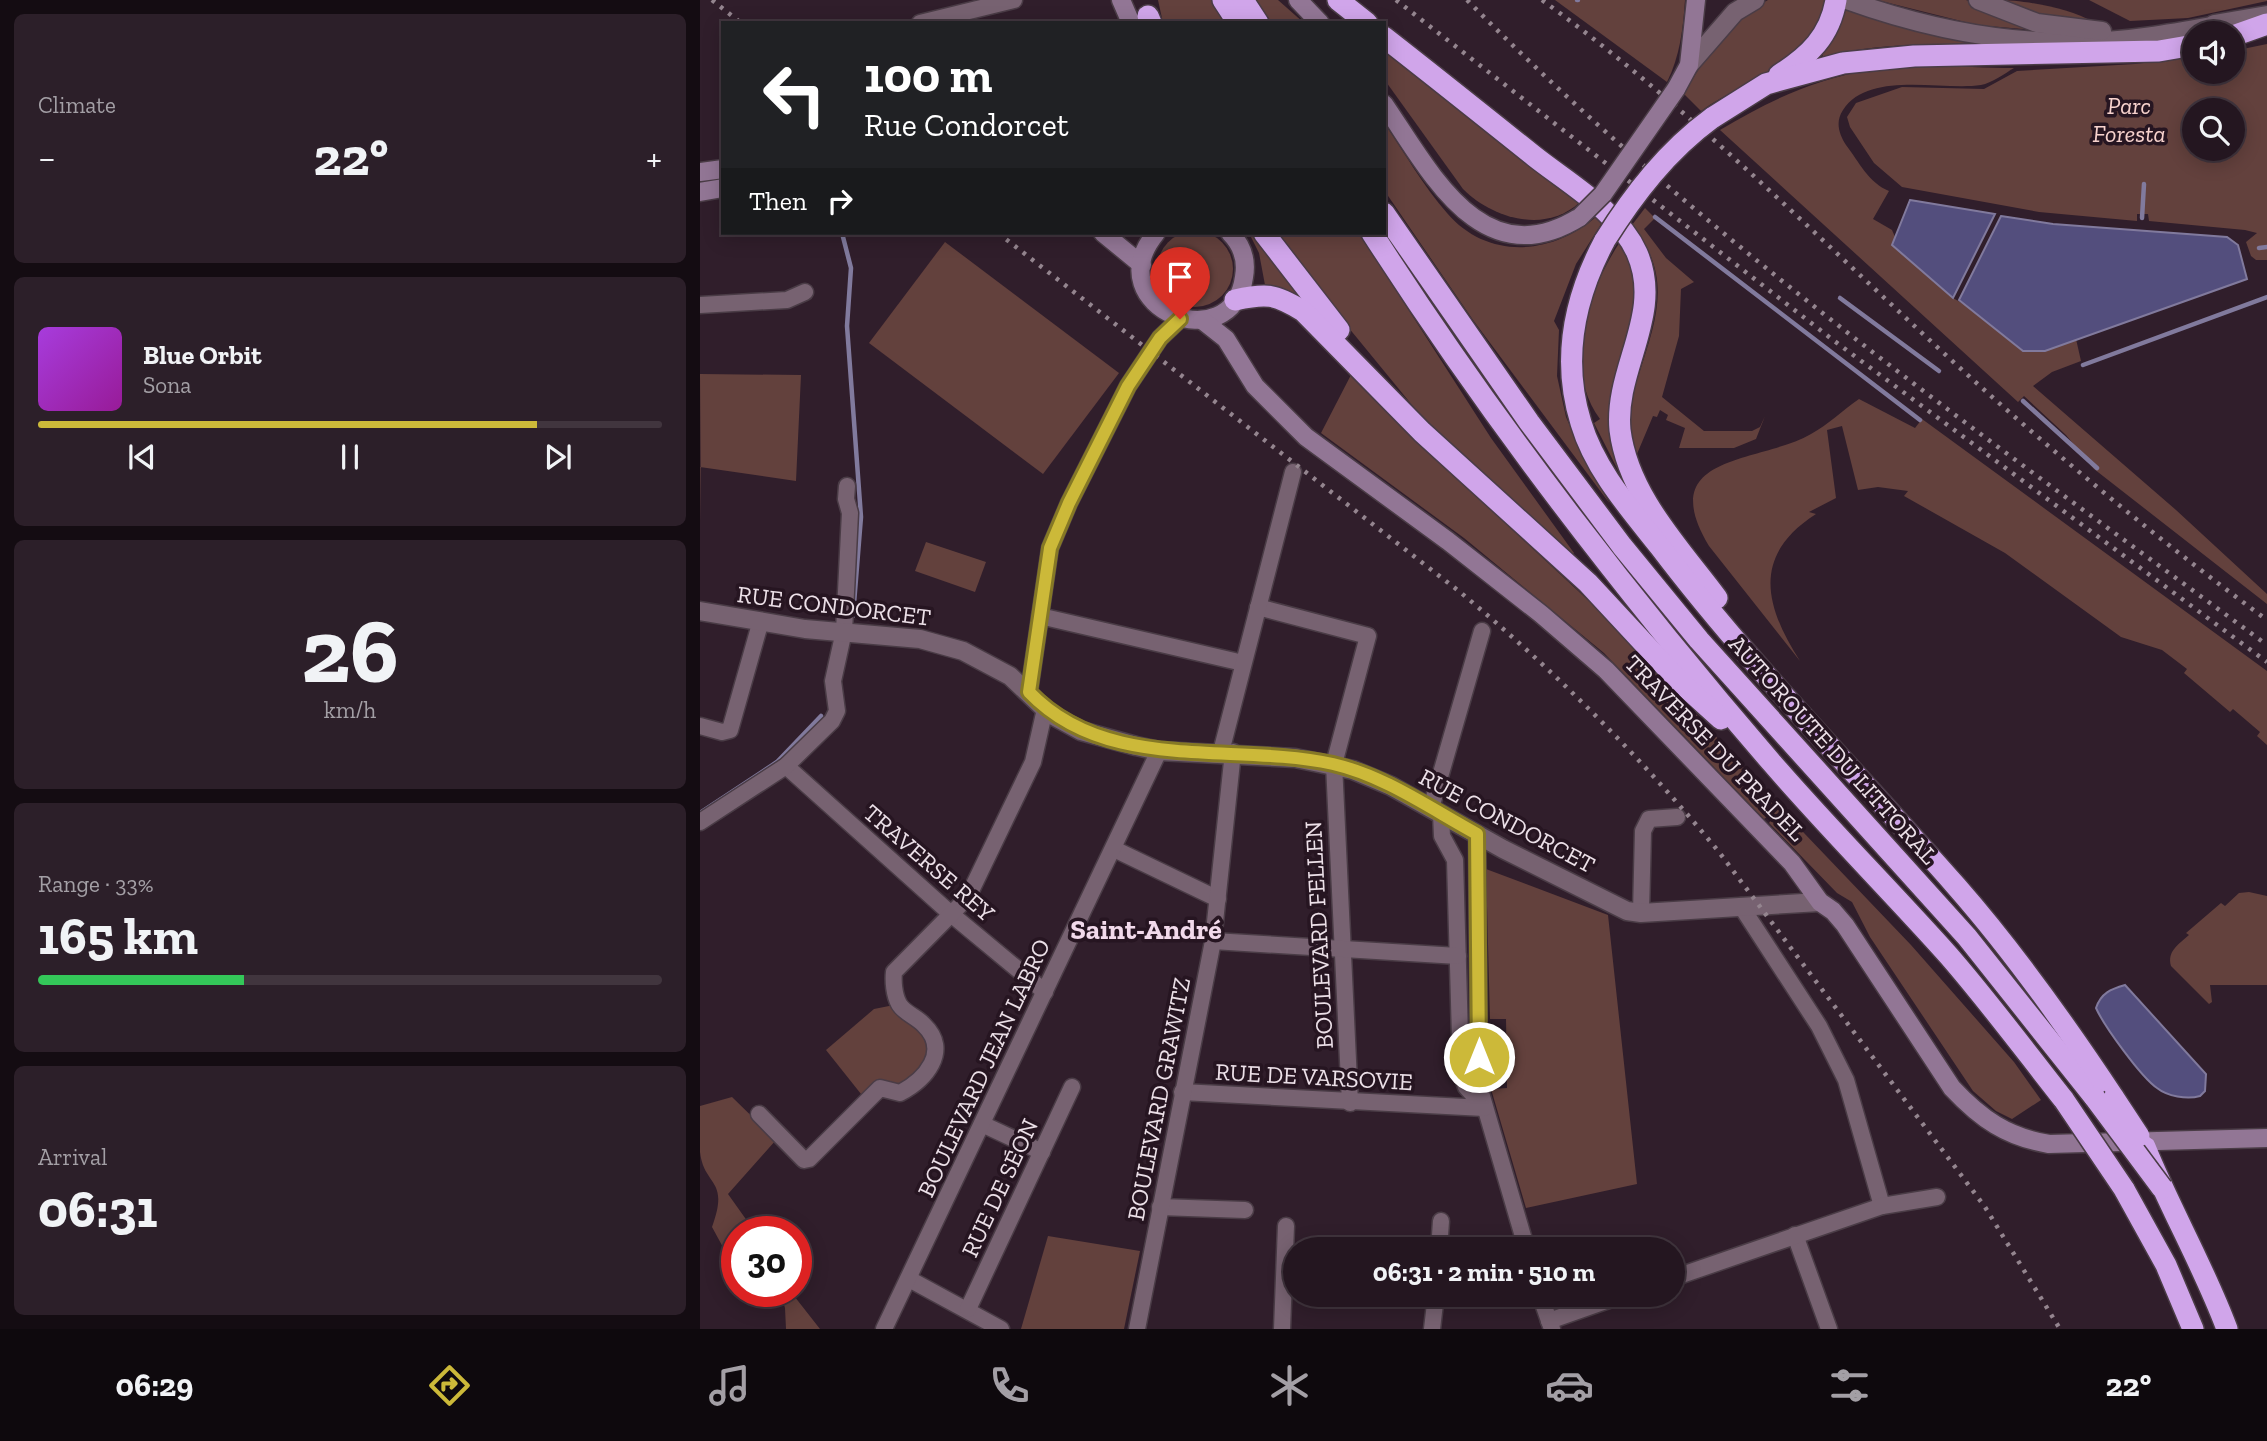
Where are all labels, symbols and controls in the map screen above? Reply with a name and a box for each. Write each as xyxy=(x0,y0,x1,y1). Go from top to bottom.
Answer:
map controls xyxy=(2182,21,2245,161)
button: sound xyxy=(2182,21,2245,84)
text: 100 m xyxy=(864,46,992,105)
icon: left xyxy=(749,49,840,140)
text: Climate xyxy=(38,91,116,119)
park label: Parc Foresta xyxy=(2092,91,2166,148)
button: search xyxy=(2182,98,2245,161)
text: Rue Condorcet xyxy=(864,106,1069,144)
text: 22° xyxy=(314,126,388,188)
text: − xyxy=(38,135,56,181)
text: + xyxy=(646,135,662,181)
icon: right xyxy=(821,182,859,220)
text: Then xyxy=(749,185,807,217)
pin xyxy=(1150,247,1210,319)
icon: arrive xyxy=(1161,258,1199,296)
text: Blue Orbit xyxy=(143,339,262,371)
text: Sona xyxy=(143,371,191,399)
icon: previous xyxy=(123,438,161,476)
icon: pause xyxy=(331,438,369,476)
icon: next xyxy=(539,438,577,476)
street label: RUE CONDORCET xyxy=(736,579,933,632)
text: 26 xyxy=(301,596,399,705)
street label: AUTOROUTE DU LITTORAL xyxy=(1723,629,1944,870)
street label: TRAVERSE DU PRADEL xyxy=(1619,649,1812,847)
text: km/h xyxy=(324,696,376,724)
street label: RUE CONDORCET xyxy=(1414,762,1600,879)
street label: TRAVERSE REY xyxy=(858,798,1001,928)
street label: BOULEVARD FELLEN xyxy=(1298,820,1339,1050)
text: Range · 33% xyxy=(38,870,154,898)
text: 165 km xyxy=(38,905,198,967)
district label: Saint-André xyxy=(1070,913,1222,946)
street label: BOULEVARD JEAN LABRO xyxy=(911,934,1056,1201)
street label: BOULEVARD GRAWITZ xyxy=(1121,975,1196,1223)
position arrow xyxy=(1442,1020,1516,1094)
street label: RUE DE VARSOVIE xyxy=(1214,1057,1414,1096)
street label: RUE DE SÉON xyxy=(955,1114,1044,1262)
text: Arrival xyxy=(38,1143,107,1171)
text: 06:31 xyxy=(38,1178,157,1240)
speed limit sign: 30 xyxy=(721,1216,812,1307)
text: 06:31 · 2 min · 510 m xyxy=(1373,1256,1595,1288)
icon: directions xyxy=(425,1361,474,1410)
icon: music xyxy=(705,1361,754,1410)
icon: phone xyxy=(985,1361,1034,1410)
icon: climate xyxy=(1265,1361,1314,1410)
icon: car xyxy=(1545,1361,1594,1410)
icon: filters xyxy=(1825,1361,1874,1410)
text: 06:29 xyxy=(116,1366,193,1404)
text: 22° xyxy=(2105,1366,2151,1404)

